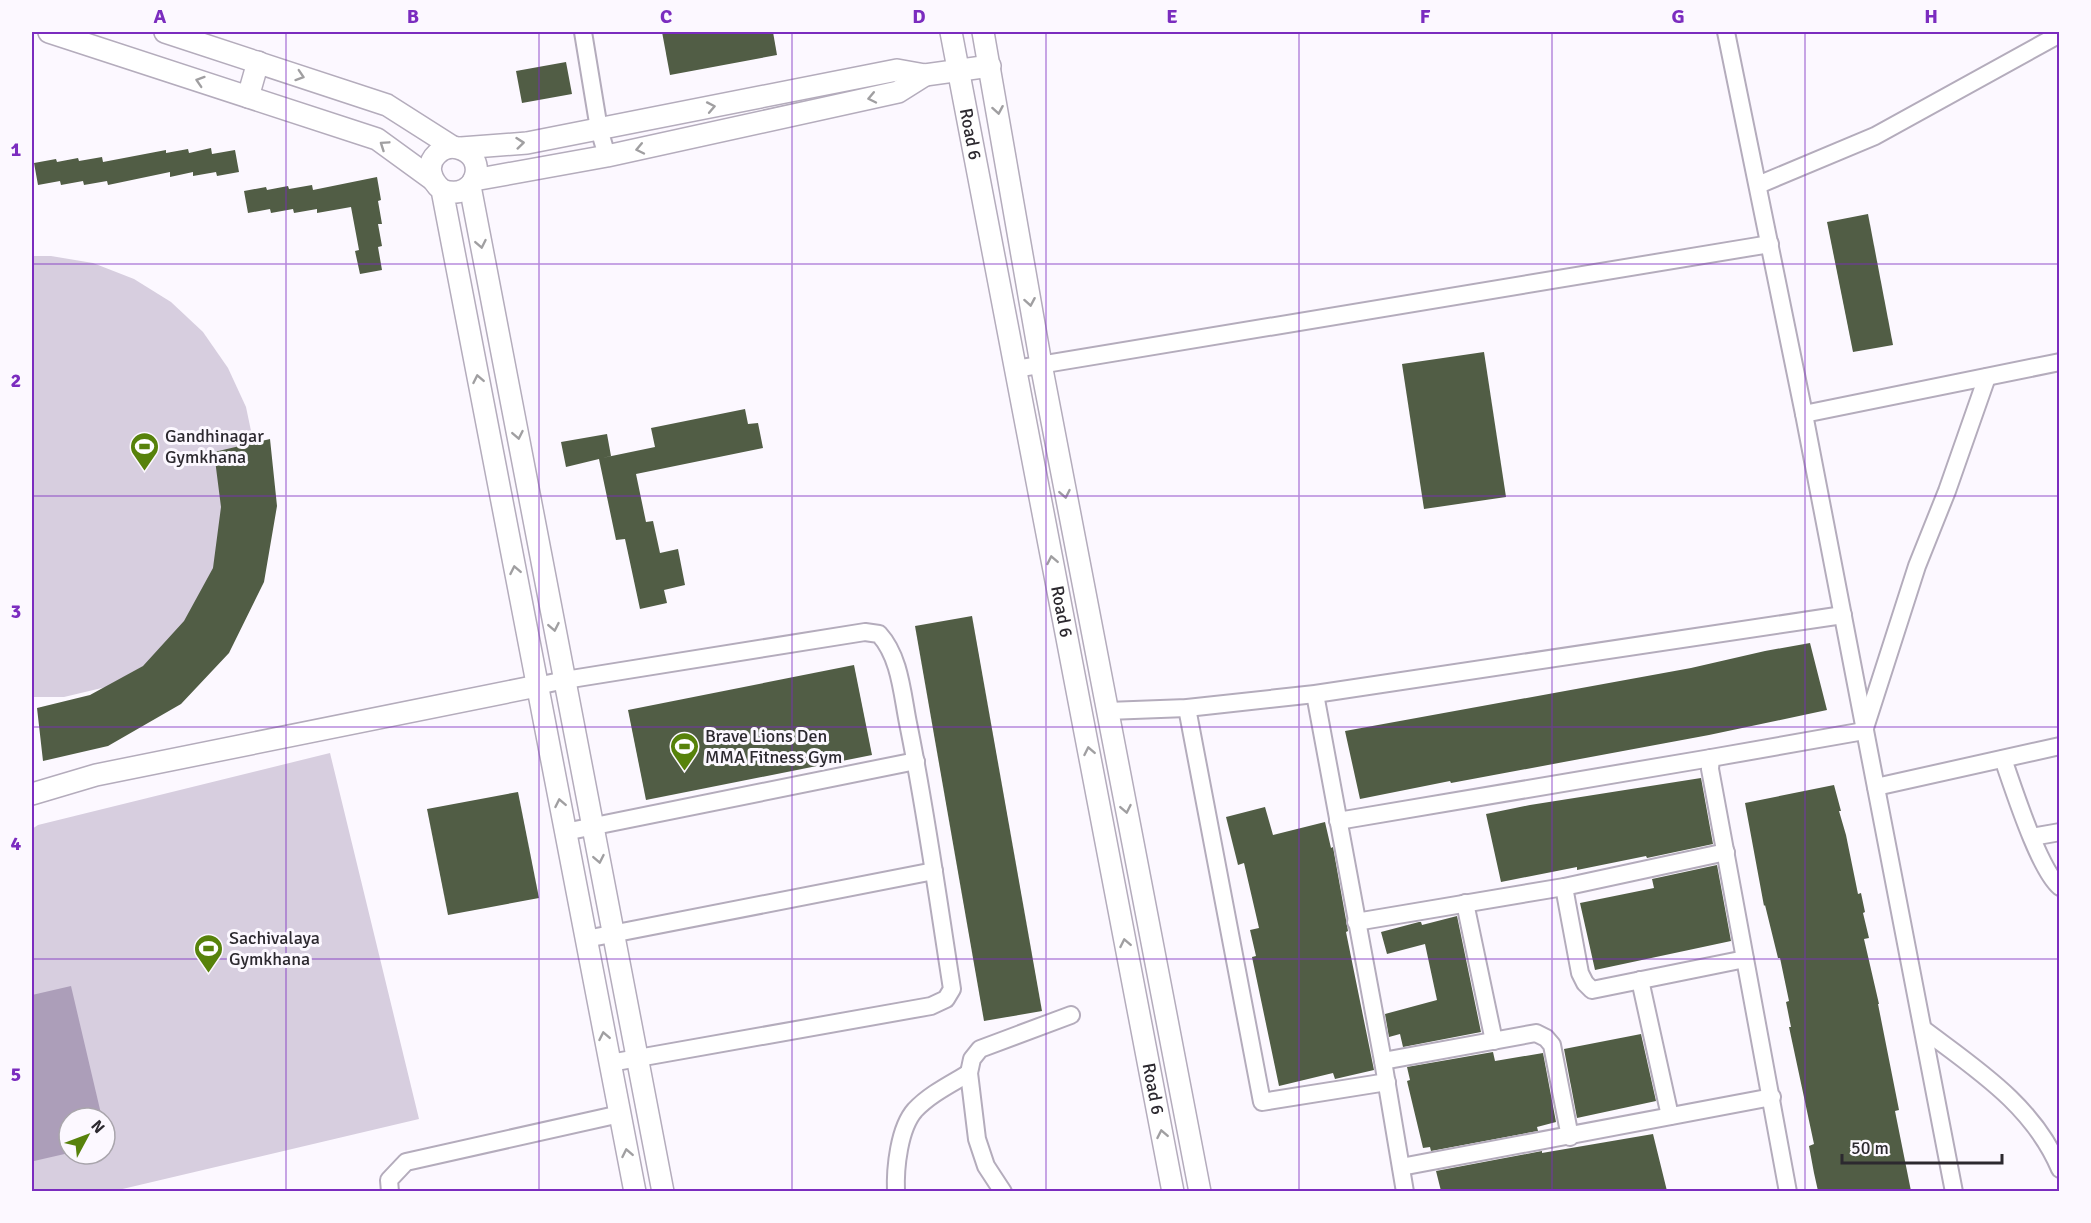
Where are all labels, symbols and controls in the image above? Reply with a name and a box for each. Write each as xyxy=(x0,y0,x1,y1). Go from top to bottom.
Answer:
text: A xyxy=(154,4,167,29)
text: B xyxy=(407,4,419,29)
text: C xyxy=(660,4,672,29)
text: D xyxy=(912,4,926,29)
text: E xyxy=(1166,4,1178,29)
text: F xyxy=(1420,4,1431,29)
text: G xyxy=(1671,4,1685,29)
text: H xyxy=(1924,4,1938,29)
one-way arrow xyxy=(294,69,305,82)
one-way arrow xyxy=(195,76,206,89)
one-way arrow xyxy=(867,91,877,104)
one-way arrow xyxy=(706,101,716,114)
one-way arrow xyxy=(991,105,1003,114)
street label: Road 6 xyxy=(955,106,986,162)
text: 1 xyxy=(11,137,22,162)
one-way arrow xyxy=(515,137,524,150)
one-way arrow xyxy=(380,141,391,152)
one-way arrow xyxy=(635,141,645,154)
one-way arrow xyxy=(474,238,487,248)
one-way arrow xyxy=(1023,297,1036,307)
text: 2 xyxy=(11,368,21,393)
one-way arrow xyxy=(472,374,485,384)
place label: Gandhinagar Gymkhana xyxy=(165,425,264,468)
sports icon: Gandhinagar Gymkhana xyxy=(128,430,160,472)
one-way arrow xyxy=(511,430,524,440)
one-way arrow xyxy=(1058,488,1071,498)
one-way arrow xyxy=(1046,555,1059,565)
one-way arrow xyxy=(509,565,522,575)
street label: Road 6 xyxy=(1046,584,1078,639)
text: 3 xyxy=(11,599,21,624)
one-way arrow xyxy=(547,621,560,631)
place label: Brave Lions Den MMA Fitness Gym xyxy=(705,725,842,768)
sports icon: Brave Lions Den MMA Fitness Gym xyxy=(668,730,700,772)
one-way arrow xyxy=(1083,746,1096,756)
one-way arrow xyxy=(554,798,567,808)
one-way arrow xyxy=(1119,804,1132,814)
text: 4 xyxy=(11,831,22,856)
one-way arrow xyxy=(592,854,605,864)
place label: Sachivalaya Gymkhana xyxy=(229,927,320,970)
sports icon: Sachivalaya Gymkhana xyxy=(192,932,224,974)
one-way arrow xyxy=(1119,938,1132,948)
one-way arrow xyxy=(599,1031,611,1040)
street label: Road 6 xyxy=(1138,1061,1169,1117)
text: 5 xyxy=(11,1062,21,1087)
north arrow xyxy=(57,1106,117,1166)
text: N xyxy=(86,1116,109,1138)
scale bar xyxy=(1842,1127,2002,1165)
one-way arrow xyxy=(1156,1129,1169,1139)
text: 50 m xyxy=(1851,1137,1889,1159)
one-way arrow xyxy=(622,1148,635,1158)

